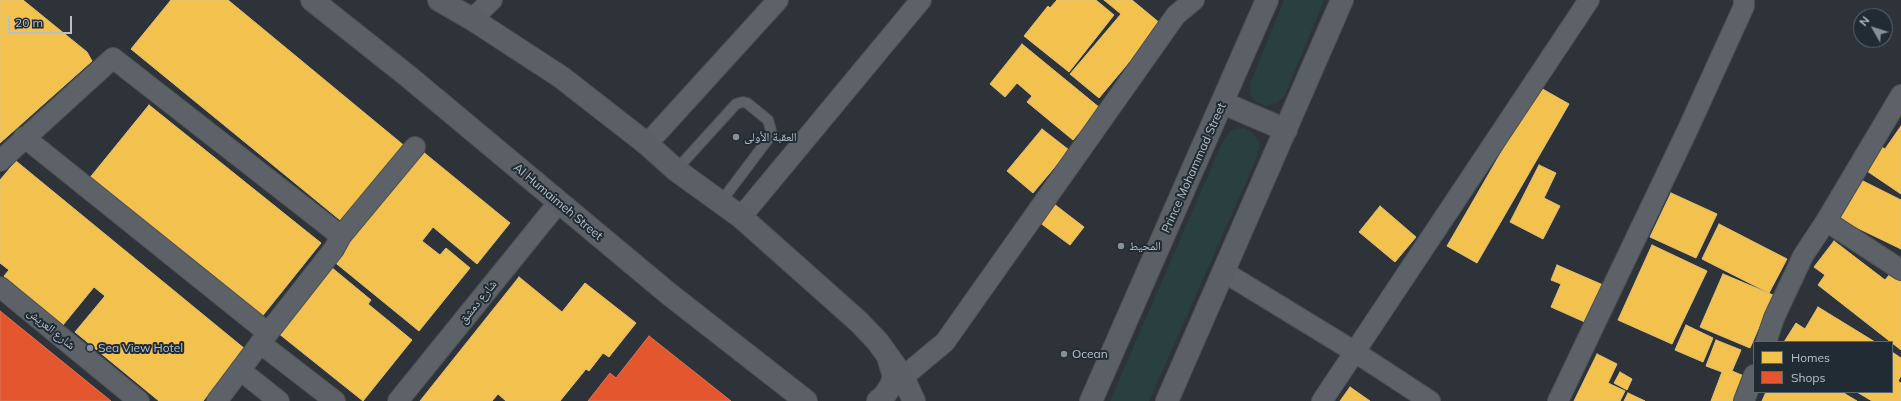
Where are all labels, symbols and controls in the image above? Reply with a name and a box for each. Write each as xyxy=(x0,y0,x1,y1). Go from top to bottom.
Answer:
scale bar xyxy=(10,8,74,34)
north arrow xyxy=(1853,8,1893,48)
text: N xyxy=(1856,13,1873,29)
text: 20 m xyxy=(15,15,43,30)
street label: Prince Mohammad Street xyxy=(1159,101,1229,235)
place label: العقبة الأولى xyxy=(744,130,797,144)
marker: العقبة الأولى xyxy=(731,132,741,142)
street label: Al Humaimeh Street xyxy=(511,161,605,243)
place label: المحيط xyxy=(1129,239,1161,253)
marker: المحيط xyxy=(1116,241,1126,251)
street label: شارع دمشق xyxy=(456,277,500,327)
street label: شارع العريش xyxy=(24,305,78,353)
place label: Sea View Hotel xyxy=(98,341,183,355)
legend xyxy=(1753,341,1893,393)
marker: Sea View Hotel xyxy=(85,343,95,353)
place label: Ocean xyxy=(1072,347,1108,361)
marker: Ocean xyxy=(1059,349,1069,359)
text: Homes xyxy=(1791,350,1830,365)
text: Shops xyxy=(1791,370,1826,385)

